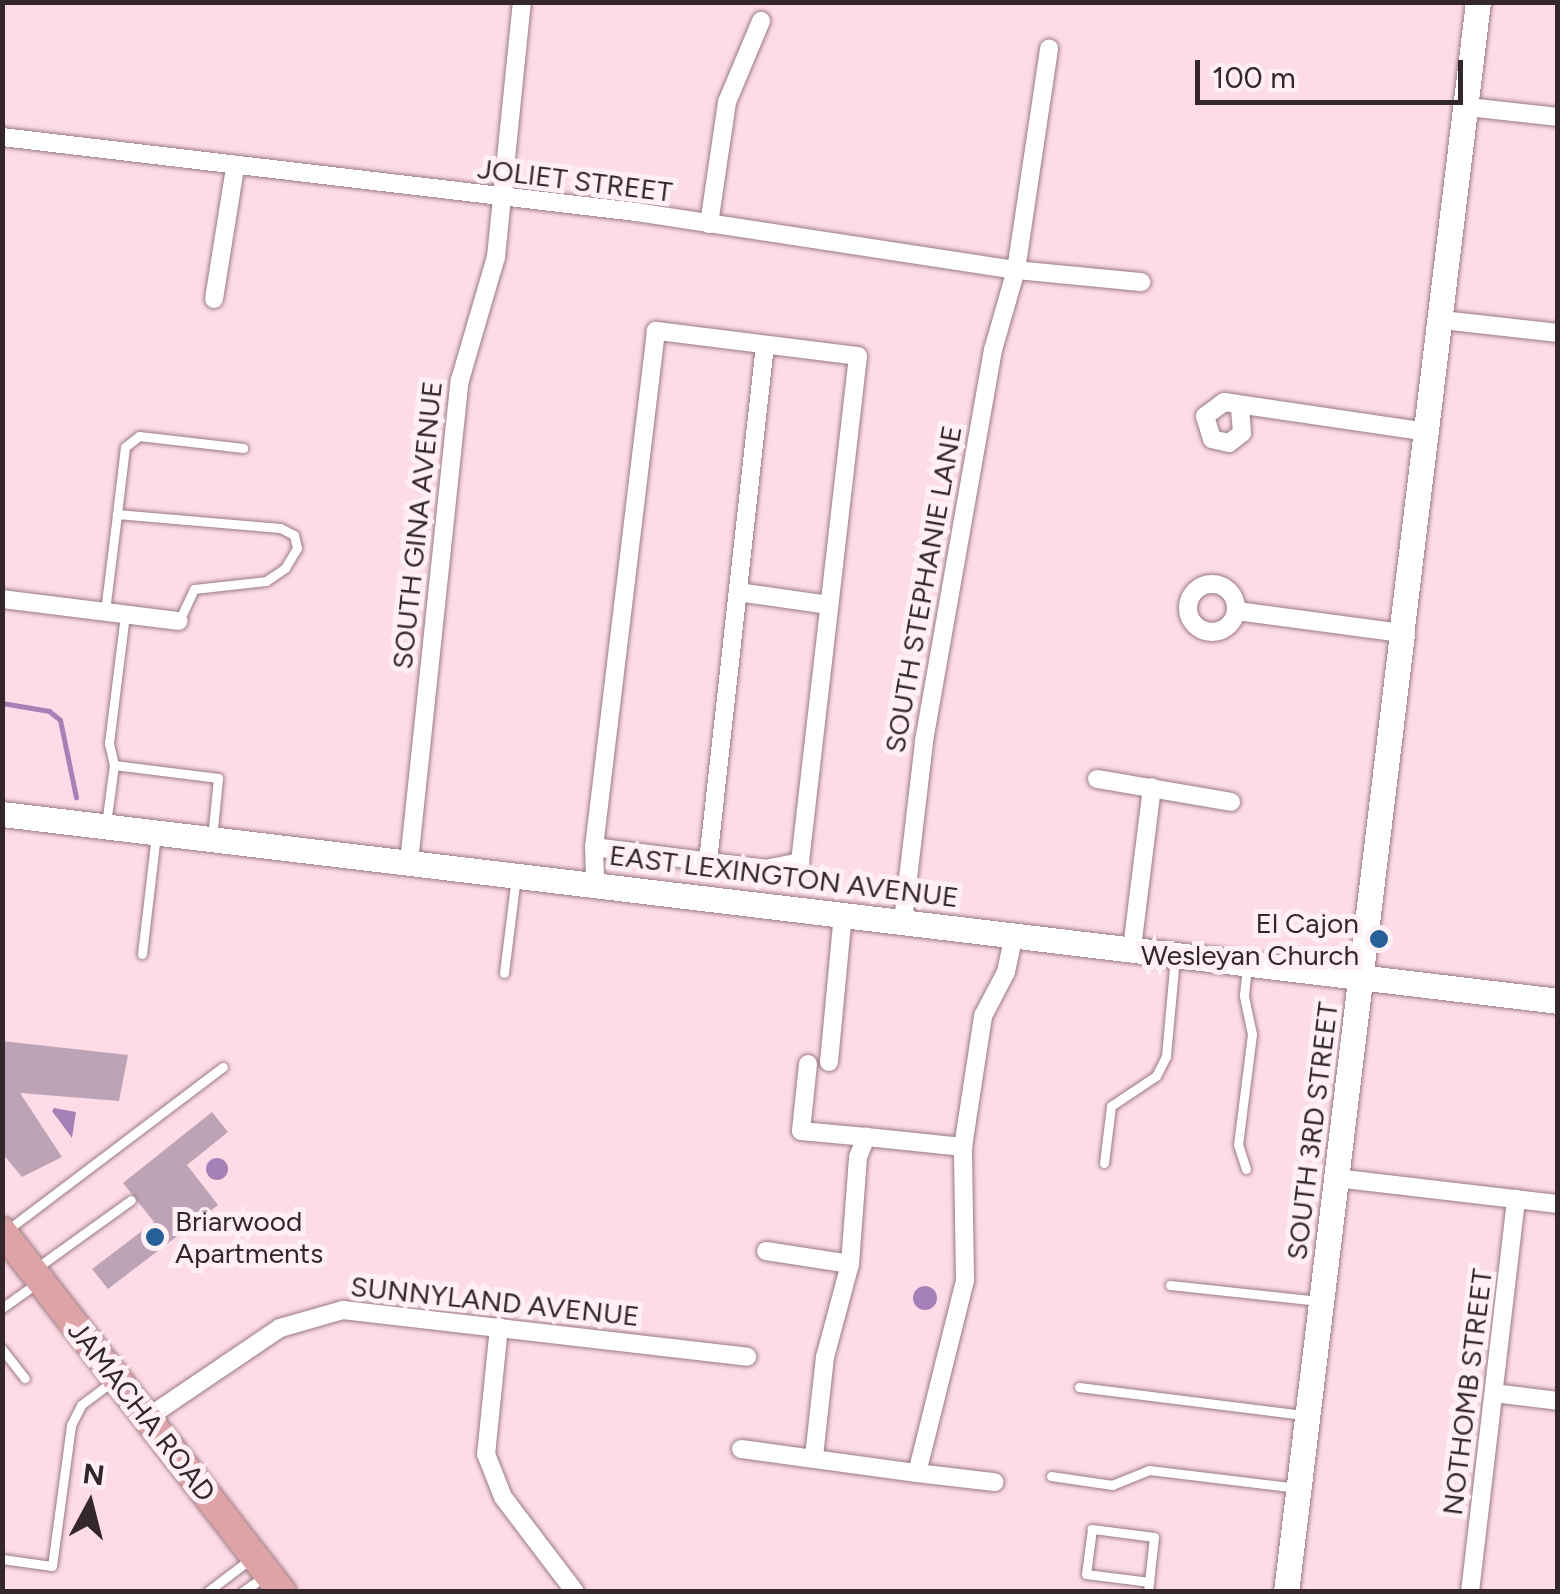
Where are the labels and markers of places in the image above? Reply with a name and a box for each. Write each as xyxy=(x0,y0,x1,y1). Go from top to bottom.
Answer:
place label: El Cajon Wesleyan Church xyxy=(1141,906,1359,972)
marker: El Cajon Wesleyan Church xyxy=(1368,928,1390,950)
place label: Briarwood Apartments xyxy=(175,1204,323,1270)
marker: Briarwood Apartments xyxy=(144,1226,166,1248)

